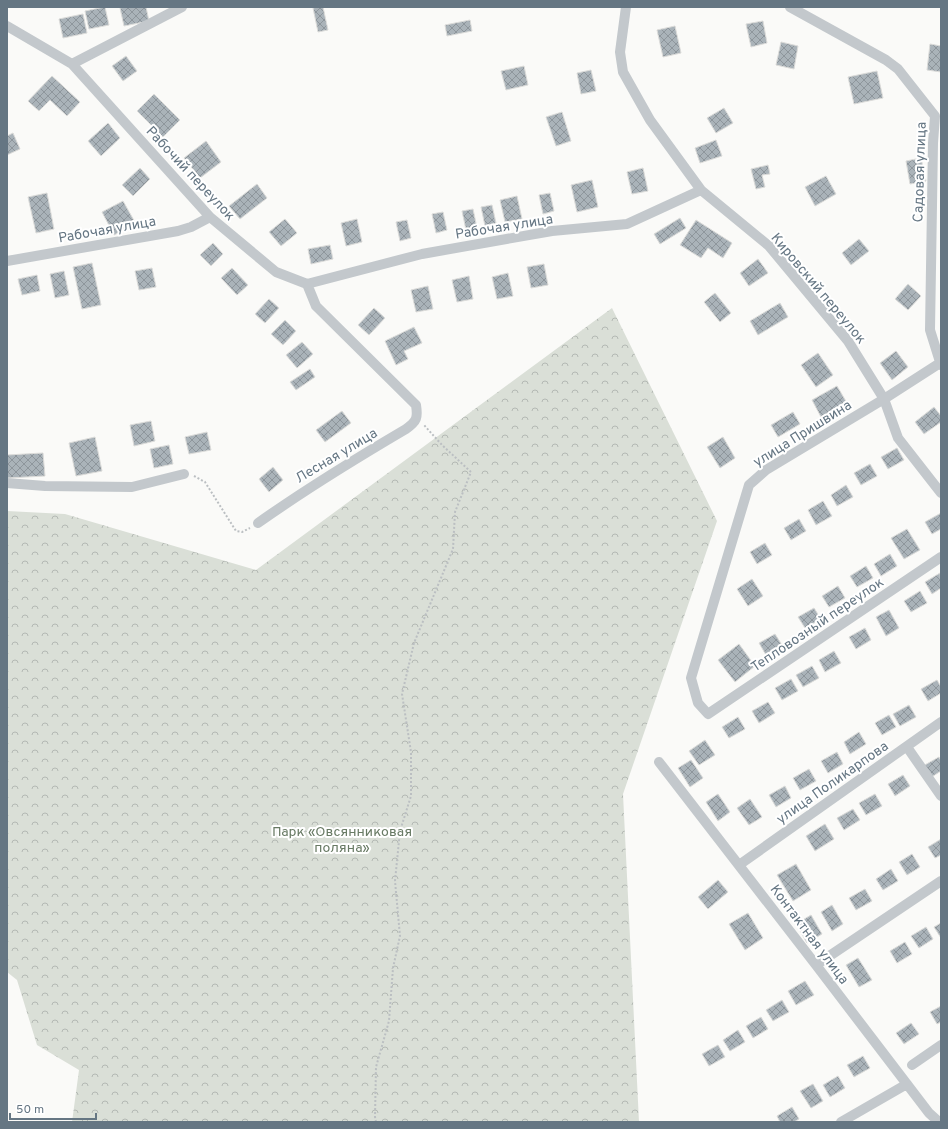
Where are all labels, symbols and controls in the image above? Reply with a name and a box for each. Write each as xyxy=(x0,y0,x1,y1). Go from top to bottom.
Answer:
street label: Садовая улица xyxy=(910,122,931,223)
street label: Рабочий переулок xyxy=(142,123,238,225)
street label: Рабочая улица xyxy=(454,211,554,244)
street label: Рабочая улица xyxy=(57,214,157,247)
street label: Кировский переулок xyxy=(767,230,869,348)
street label: улица Пришвина xyxy=(750,397,855,471)
street label: Лесная улица xyxy=(293,425,381,487)
street label: Тепловозный переулок xyxy=(748,574,888,676)
street label: улица Поликарпова xyxy=(774,738,892,828)
park label: Парк «Овсянниковая поляна» xyxy=(272,824,412,857)
street label: Контактная улица xyxy=(766,882,852,988)
scale bar xyxy=(10,1095,96,1121)
text: 50 m xyxy=(16,1102,44,1118)

